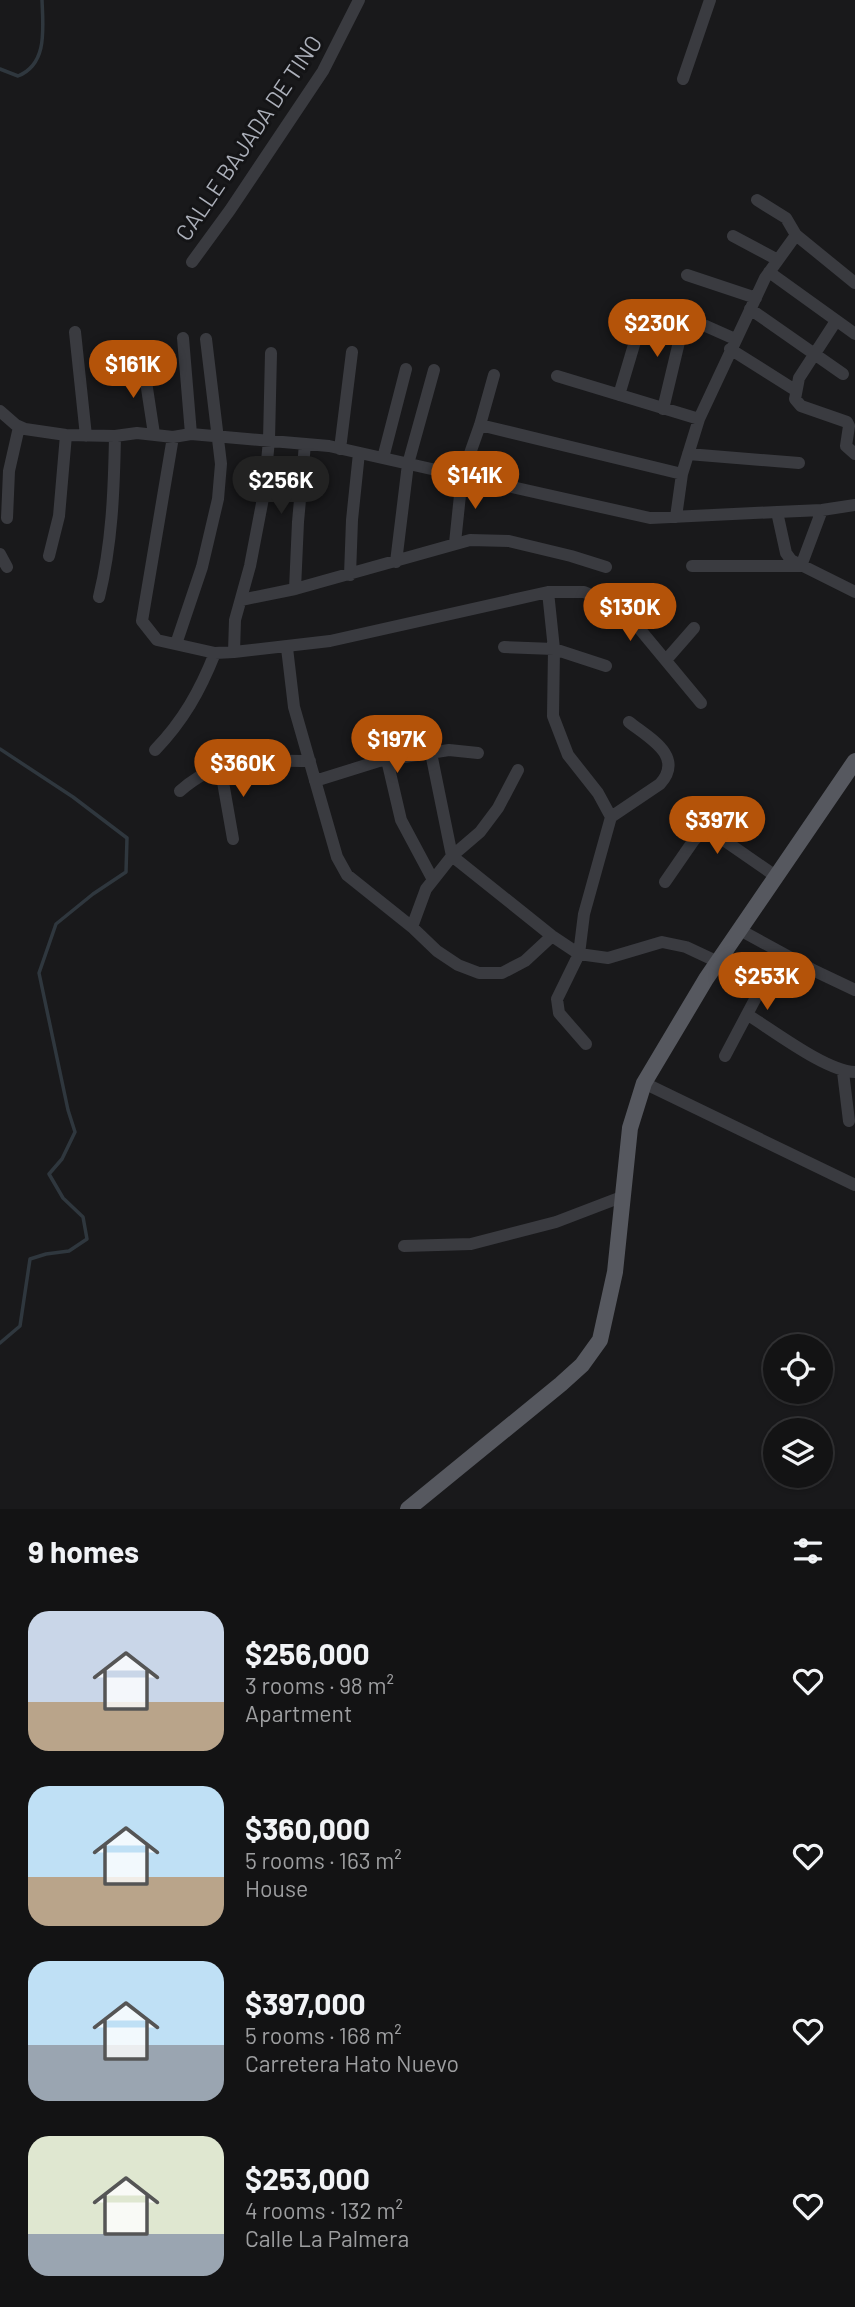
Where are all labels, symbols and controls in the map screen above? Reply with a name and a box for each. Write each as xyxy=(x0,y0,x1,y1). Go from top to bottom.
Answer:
street label: CALLE BAJADA DE TINO xyxy=(169,29,327,245)
pin: $230K xyxy=(608,300,706,359)
text: $230K xyxy=(624,308,690,336)
pin: $161K xyxy=(84,340,182,400)
text: $161K xyxy=(105,349,161,377)
pin: $141K xyxy=(426,452,524,511)
pin: $256K xyxy=(232,456,330,516)
text: $141K xyxy=(447,460,503,488)
text: $256K xyxy=(248,465,314,493)
pin: $130K xyxy=(581,584,679,643)
text: $130K xyxy=(599,592,661,620)
pin: $197K xyxy=(348,716,446,775)
text: $197K xyxy=(367,724,427,752)
pin: $360K xyxy=(194,740,292,799)
text: $360K xyxy=(210,748,276,776)
pin: $397K xyxy=(668,796,766,856)
text: $397K xyxy=(685,805,749,833)
pin: $253K xyxy=(718,953,816,1012)
text: $253K xyxy=(734,961,800,989)
map controls xyxy=(763,1334,833,1488)
button: locate xyxy=(763,1334,833,1404)
button: layers xyxy=(763,1418,833,1488)
icon: filters xyxy=(789,1532,827,1570)
text: 9 homes xyxy=(28,1533,139,1569)
text: $256,000 xyxy=(245,1635,370,1671)
icon: home xyxy=(84,1639,168,1723)
icon: heart xyxy=(789,1662,827,1700)
text: 3 rooms · 98 m² xyxy=(245,1671,394,1699)
text: Apartment xyxy=(245,1699,352,1727)
text: $360,000 xyxy=(245,1810,370,1846)
icon: home xyxy=(84,1814,168,1898)
icon: heart xyxy=(789,1837,827,1875)
text: 5 rooms · 163 m² xyxy=(245,1846,402,1874)
text: House xyxy=(245,1874,308,1902)
text: $397,000 xyxy=(245,1985,366,2021)
icon: home xyxy=(84,1989,168,2073)
icon: heart xyxy=(789,2012,827,2050)
text: 5 rooms · 168 m² xyxy=(245,2021,402,2049)
text: Carretera Hato Nuevo xyxy=(245,2049,459,2077)
text: $253,000 xyxy=(245,2160,370,2196)
icon: home xyxy=(84,2164,168,2248)
icon: heart xyxy=(789,2187,827,2225)
text: 4 rooms · 132 m² xyxy=(245,2196,403,2224)
text: Calle La Palmera xyxy=(245,2224,409,2252)

